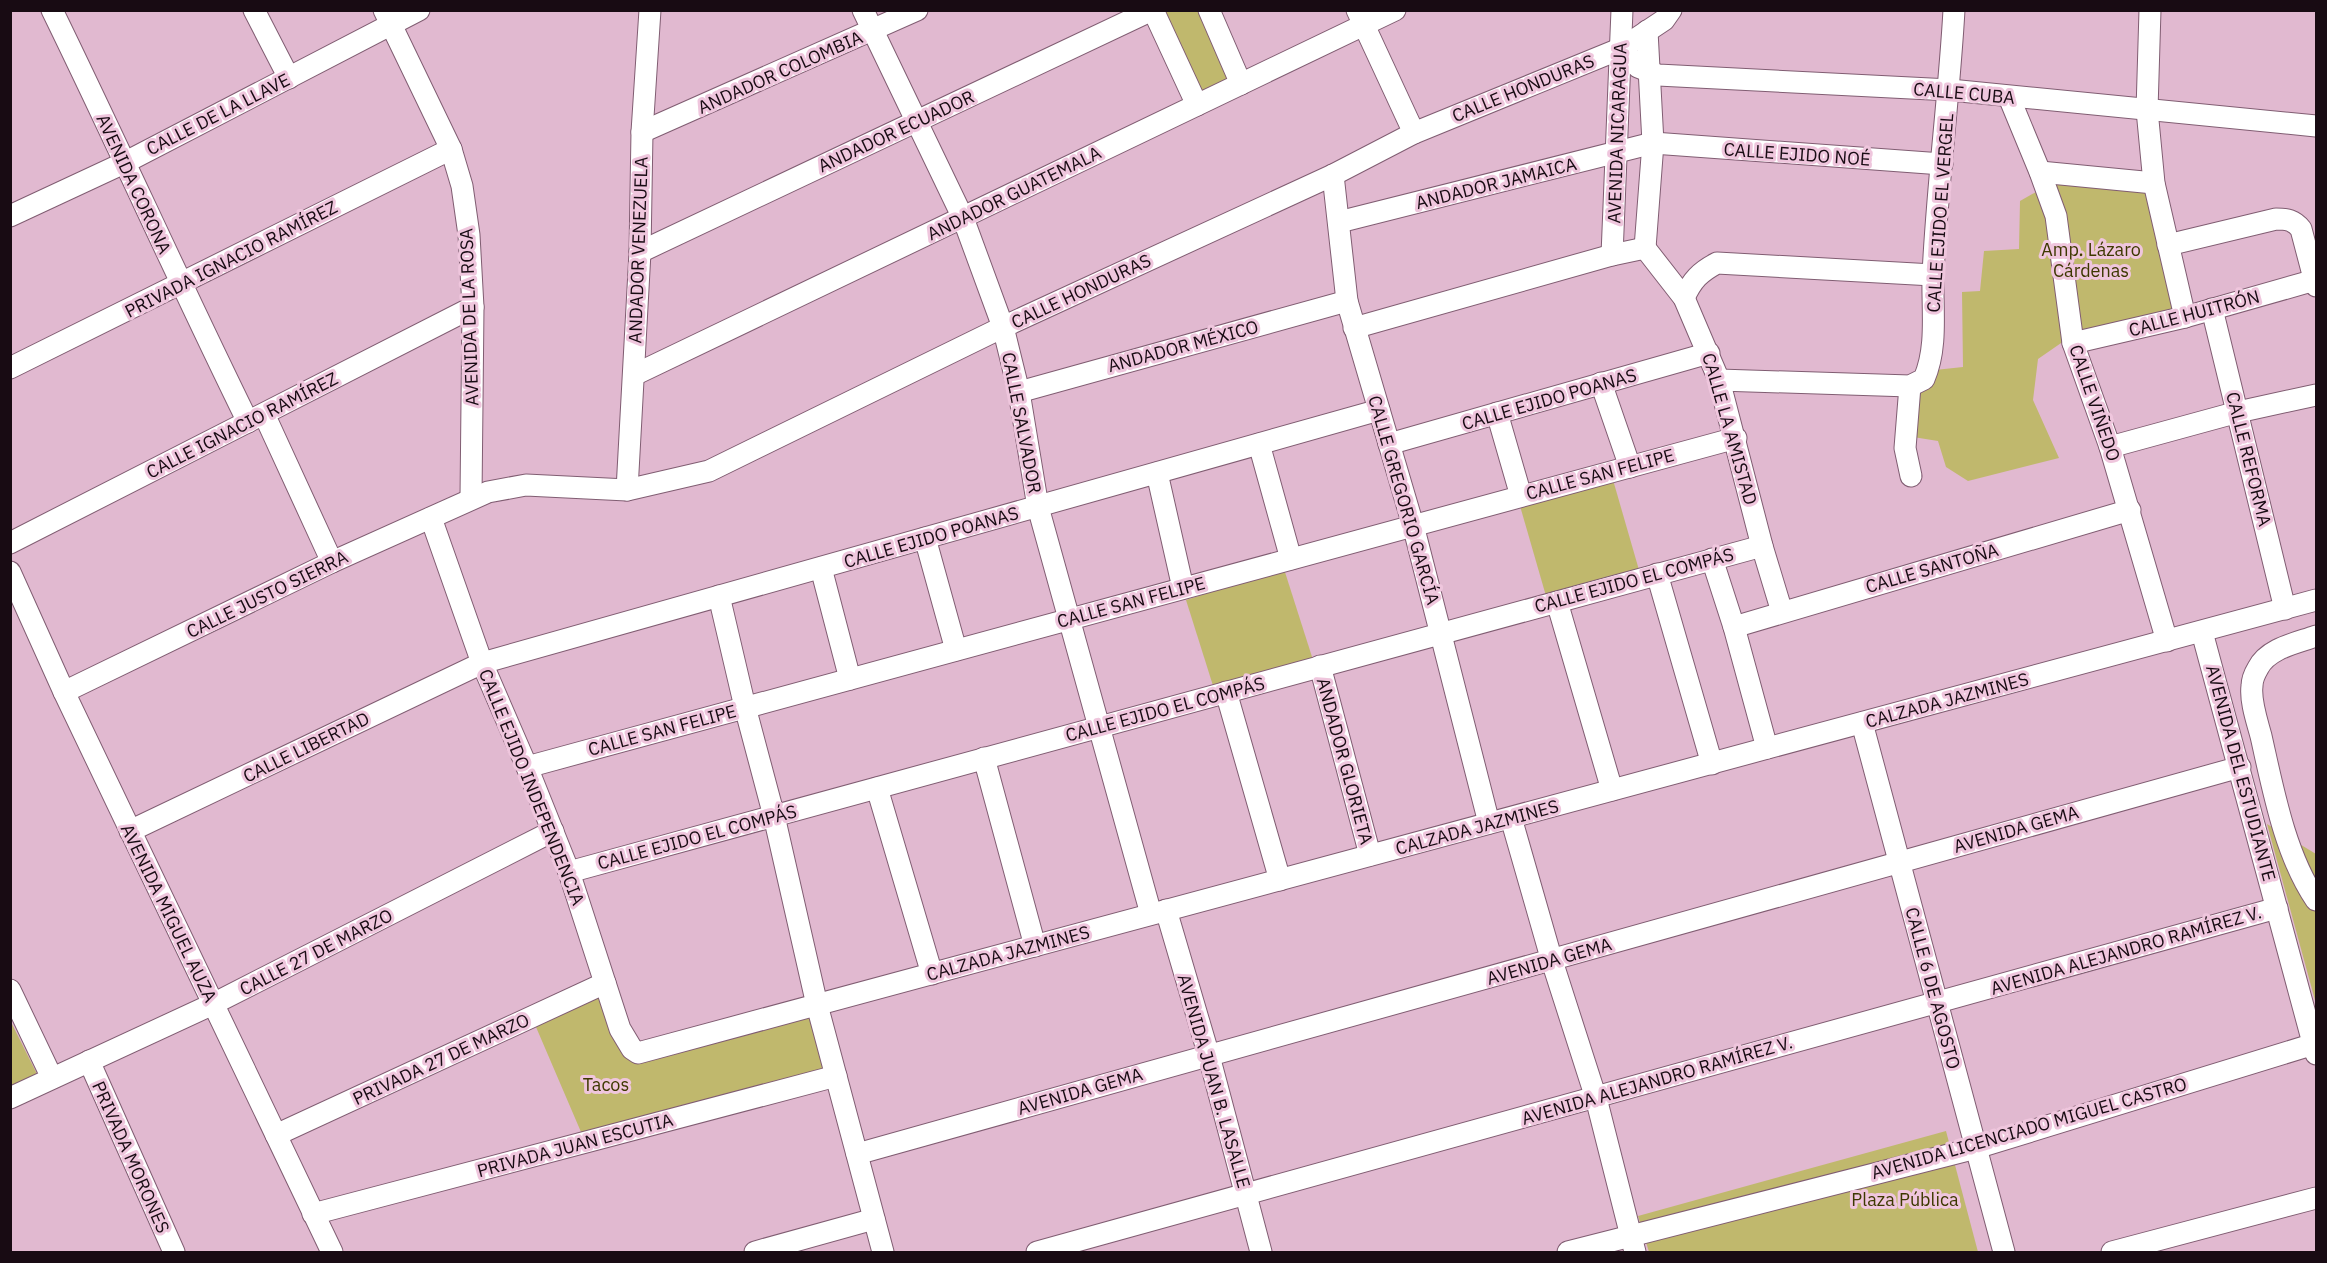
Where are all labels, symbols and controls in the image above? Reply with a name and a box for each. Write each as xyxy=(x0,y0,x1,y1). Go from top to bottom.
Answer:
street label: ANDADOR COLOMBIA xyxy=(694,25,867,119)
street label: AVENIDA NICARAGUA xyxy=(1602,42,1632,224)
street label: CALLE HONDURAS xyxy=(1448,49,1598,127)
street label: CALLE DE LA LLAVE xyxy=(142,68,294,160)
street label: CALLE CUBA xyxy=(1912,77,2016,109)
street label: ANDADOR ECUADOR xyxy=(814,85,978,177)
street label: AVENIDA CORONA xyxy=(91,110,177,258)
street label: CALLE EJIDO EL VERGEL xyxy=(1922,113,1958,313)
street label: CALLE EJIDO NOÉ xyxy=(1723,137,1871,171)
street label: ANDADOR GUATEMALA xyxy=(923,141,1105,245)
street label: ANDADOR JAMAICA xyxy=(1413,152,1579,214)
street label: ANDADOR VENEZUELA xyxy=(623,156,653,344)
street label: PRIVADA IGNACIO RAMÍREZ xyxy=(121,195,341,323)
street label: AVENIDA DE LA ROSA xyxy=(454,227,484,406)
park label: Amp. Lázaro Cárdenas xyxy=(2041,238,2141,282)
street label: CALLE HONDURAS xyxy=(1007,249,1155,333)
street label: CALLE HUITRÓN xyxy=(2126,284,2262,342)
street label: ANDADOR MÉXICO xyxy=(1105,315,1261,377)
street label: CALLE VIÑEDO xyxy=(2064,342,2126,464)
street label: CALLE SALVADOR xyxy=(997,350,1047,496)
street label: CALLE LA AMISTAD xyxy=(1697,350,1763,508)
street label: CALLE EJIDO POANAS xyxy=(1459,363,1639,435)
street label: CALLE IGNACIO RAMÍREZ xyxy=(142,367,342,483)
street label: CALLE REFORMA xyxy=(2221,389,2277,529)
street label: CALLE GREGORIO GARCÍA xyxy=(1363,393,1445,608)
street label: CALLE SAN FELIPE xyxy=(1523,443,1677,505)
street label: CALLE EJIDO POANAS xyxy=(841,501,1021,573)
street label: CALLE SANTOÑA xyxy=(1863,538,2002,598)
street label: CALLE EJIDO EL COMPÁS xyxy=(1532,542,1736,618)
street label: CALLE JUSTO SIERRA xyxy=(183,545,352,643)
street label: CALLE SAN FELIPE xyxy=(1054,571,1208,633)
street label: AVENIDA DEL ESTUDIANTE xyxy=(2201,662,2281,884)
street label: CALLE EJIDO INDEPENDENCIA xyxy=(474,665,590,909)
street label: CALZADA JAZMINES xyxy=(1863,667,2031,733)
street label: CALLE EJIDO EL COMPÁS xyxy=(1063,671,1267,747)
street label: ANDADOR GLORIETA xyxy=(1312,675,1378,847)
street label: CALLE SAN FELIPE xyxy=(585,699,739,761)
street label: CALLE LIBERTAD xyxy=(239,706,373,788)
street label: CALZADA JAZMINES xyxy=(1393,794,1561,860)
street label: CALLE EJIDO EL COMPÁS xyxy=(595,799,799,875)
street label: AVENIDA GEMA xyxy=(1951,800,2082,858)
street label: AVENIDA MIGUEL AUZA xyxy=(116,820,222,1006)
street label: AVENIDA ALEJANDRO RAMÍREZ V. xyxy=(1988,900,2264,1000)
street label: CALLE 27 DE MARZO xyxy=(236,903,396,1001)
street label: CALLE 6 DE AGOSTO xyxy=(1900,904,1966,1072)
street label: CALZADA JAZMINES xyxy=(924,920,1092,986)
street label: AVENIDA GEMA xyxy=(1484,932,1615,990)
street label: AVENIDA JUAN B. LASALLE xyxy=(1172,971,1256,1191)
street label: PRIVADA 27 DE MARZO xyxy=(349,1008,533,1110)
street label: AVENIDA ALEJANDRO RAMÍREZ V. xyxy=(1519,1030,1795,1130)
street label: AVENIDA GEMA xyxy=(1015,1062,1146,1120)
street label: AVENIDA LICENCIADO MIGUEL CASTRO xyxy=(1869,1072,2189,1184)
park label: Tacos xyxy=(583,1073,629,1096)
street label: PRIVADA MORONES xyxy=(87,1077,175,1237)
street label: PRIVADA JUAN ESCUTIA xyxy=(474,1108,676,1182)
park label: Plaza Pública xyxy=(1851,1188,1959,1211)

